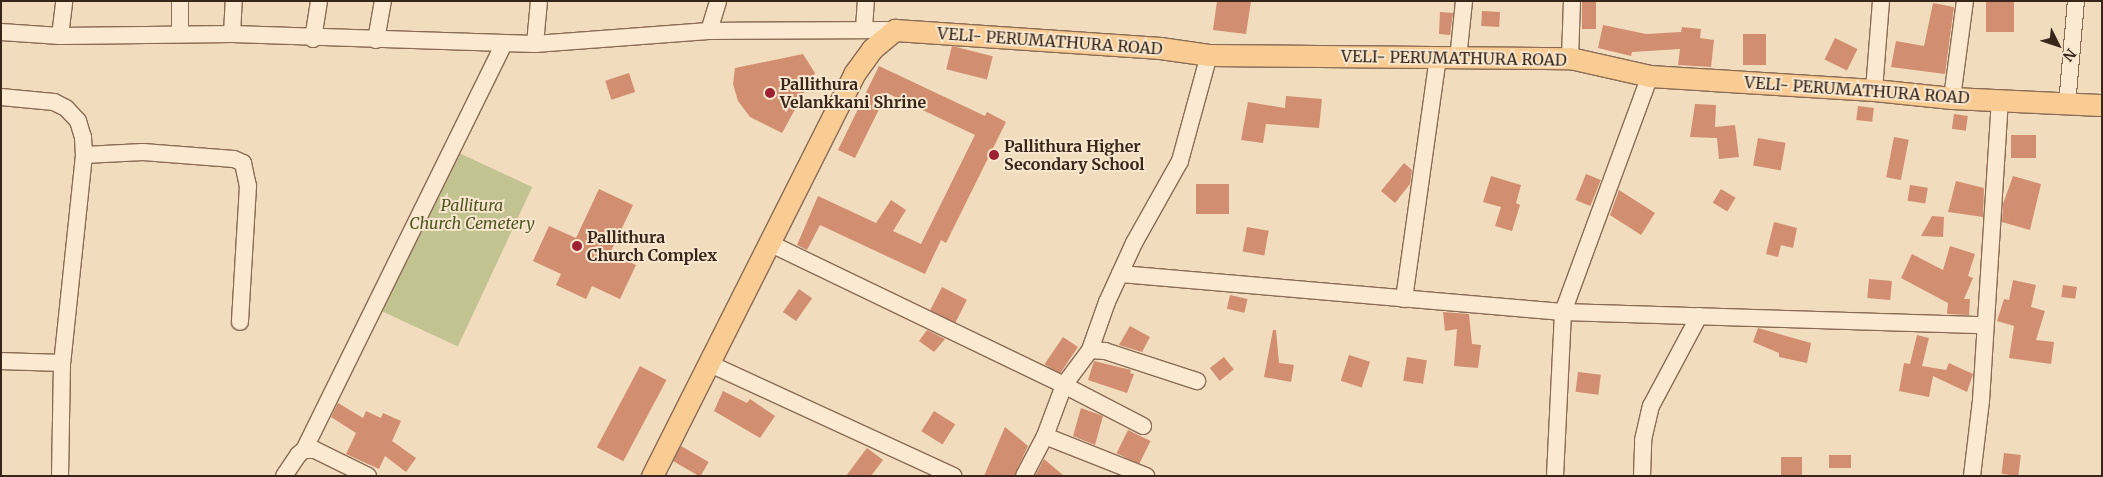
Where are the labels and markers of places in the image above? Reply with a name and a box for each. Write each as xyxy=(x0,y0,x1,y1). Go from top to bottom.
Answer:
place label: Pallithura Velankkani Shrine xyxy=(780,74,926,112)
marker: Pallithura Velankkani Shrine xyxy=(764,87,776,99)
place label: Pallithura Higher Secondary School xyxy=(1004,136,1144,174)
marker: Pallithura Higher Secondary School xyxy=(988,149,1000,161)
place label: Pallithura Church Complex xyxy=(587,227,717,265)
marker: Pallithura Church Complex xyxy=(571,240,583,252)

